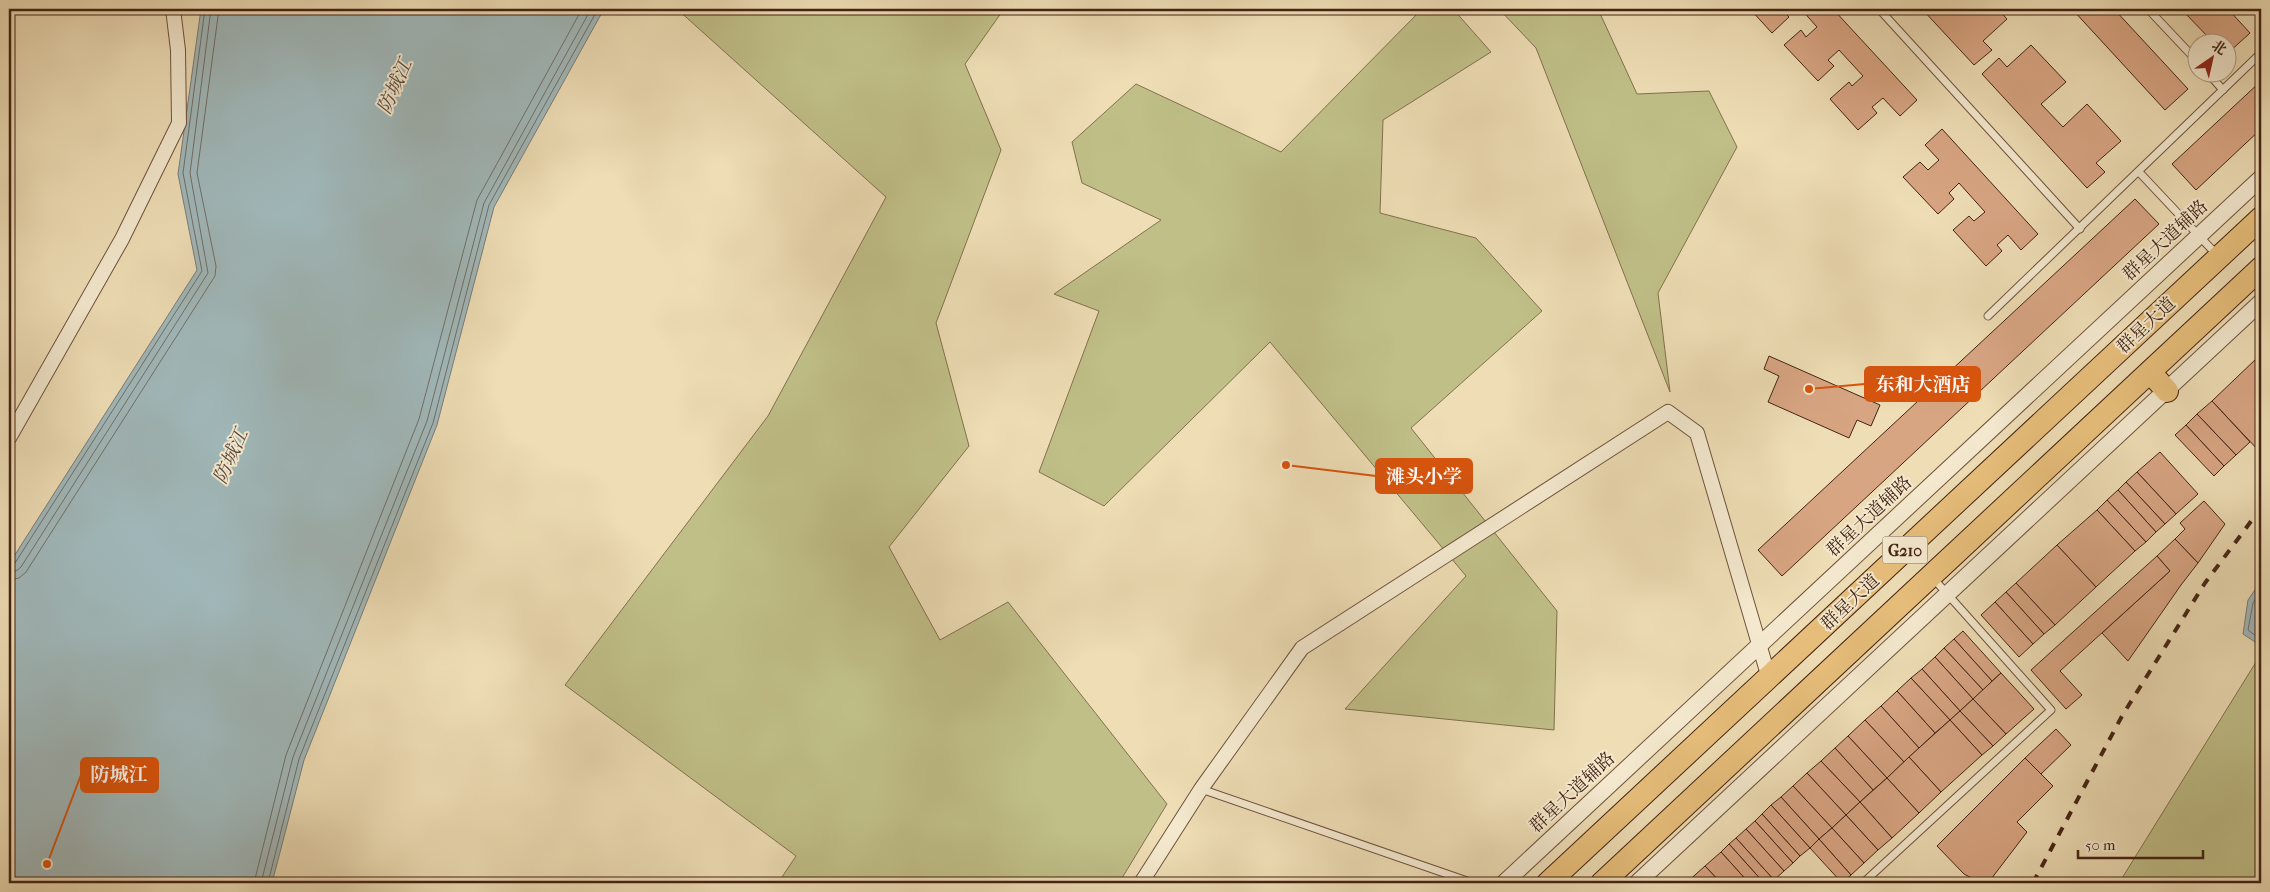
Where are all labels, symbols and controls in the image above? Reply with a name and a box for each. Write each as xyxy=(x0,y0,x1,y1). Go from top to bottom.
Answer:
north arrow xyxy=(2188,32,2238,82)
text: 北 xyxy=(2208,37,2230,59)
water label: 防城江 xyxy=(373,53,418,117)
street label: 群星大道辅路 xyxy=(2119,196,2212,285)
street label: 群星大道 xyxy=(2113,293,2180,358)
callout: 东和大酒店 xyxy=(1865,367,1980,401)
text: 东和大酒店 xyxy=(1875,374,1971,396)
water label: 防城江 xyxy=(209,423,254,487)
callout: 滩头小学 xyxy=(1376,459,1472,493)
text: 滩头小学 xyxy=(1386,466,1462,488)
street label: 群星大道辅路 xyxy=(1823,472,1916,561)
road number: G210 xyxy=(1882,536,1928,564)
street label: 群星大道 xyxy=(1817,570,1884,635)
street label: 群星大道辅路 xyxy=(1526,748,1619,837)
callout: 防城江 xyxy=(81,758,158,792)
text: 防城江 xyxy=(90,764,148,786)
scale bar xyxy=(2078,827,2202,859)
text: 50 m xyxy=(2085,836,2116,854)

